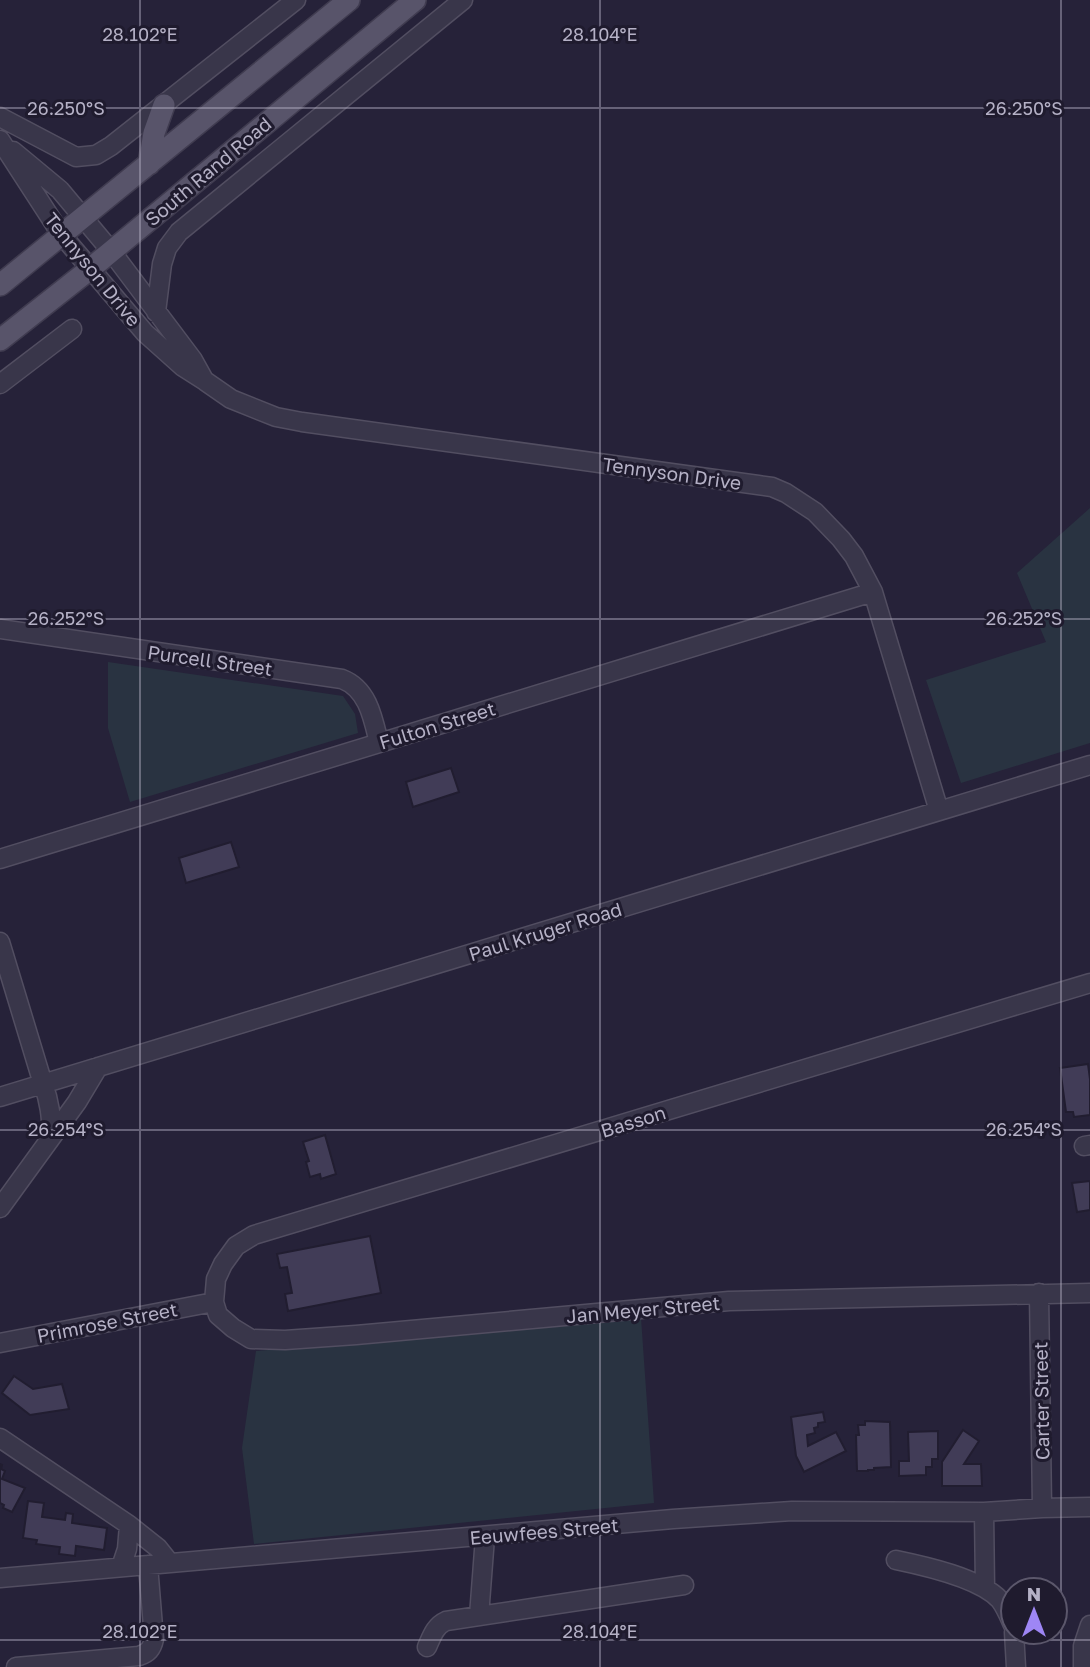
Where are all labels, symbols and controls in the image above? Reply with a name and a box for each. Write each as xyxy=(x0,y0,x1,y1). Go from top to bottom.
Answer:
text: 28.102°E xyxy=(102,23,178,45)
text: 28.104°E xyxy=(563,23,637,45)
text: 26.250°S xyxy=(27,97,105,119)
text: 26.250°S xyxy=(985,97,1063,119)
street label: South Rand Road xyxy=(140,112,276,230)
street label: Tennyson Drive xyxy=(40,207,146,331)
street label: Tennyson Drive xyxy=(601,452,743,494)
text: 26.252°S xyxy=(28,607,104,629)
text: 26.252°S xyxy=(986,607,1062,629)
street label: Purcell Street xyxy=(146,640,274,680)
street label: Fulton Street xyxy=(376,696,498,754)
street label: Paul Kruger Road xyxy=(466,897,624,965)
street label: Basson xyxy=(598,1100,668,1142)
text: 26.254°S xyxy=(28,1118,104,1140)
text: 26.254°S xyxy=(986,1118,1062,1140)
street label: Jan Meyer Street xyxy=(565,1291,721,1327)
street label: Primrose Street xyxy=(35,1297,179,1347)
street label: Carter Street xyxy=(1028,1342,1054,1460)
street label: Eeuwfees Street xyxy=(469,1513,619,1549)
north arrow xyxy=(999,1576,1069,1646)
text: N xyxy=(1027,1582,1041,1605)
text: 28.102°E xyxy=(102,1620,178,1642)
text: 28.104°E xyxy=(563,1620,637,1642)

